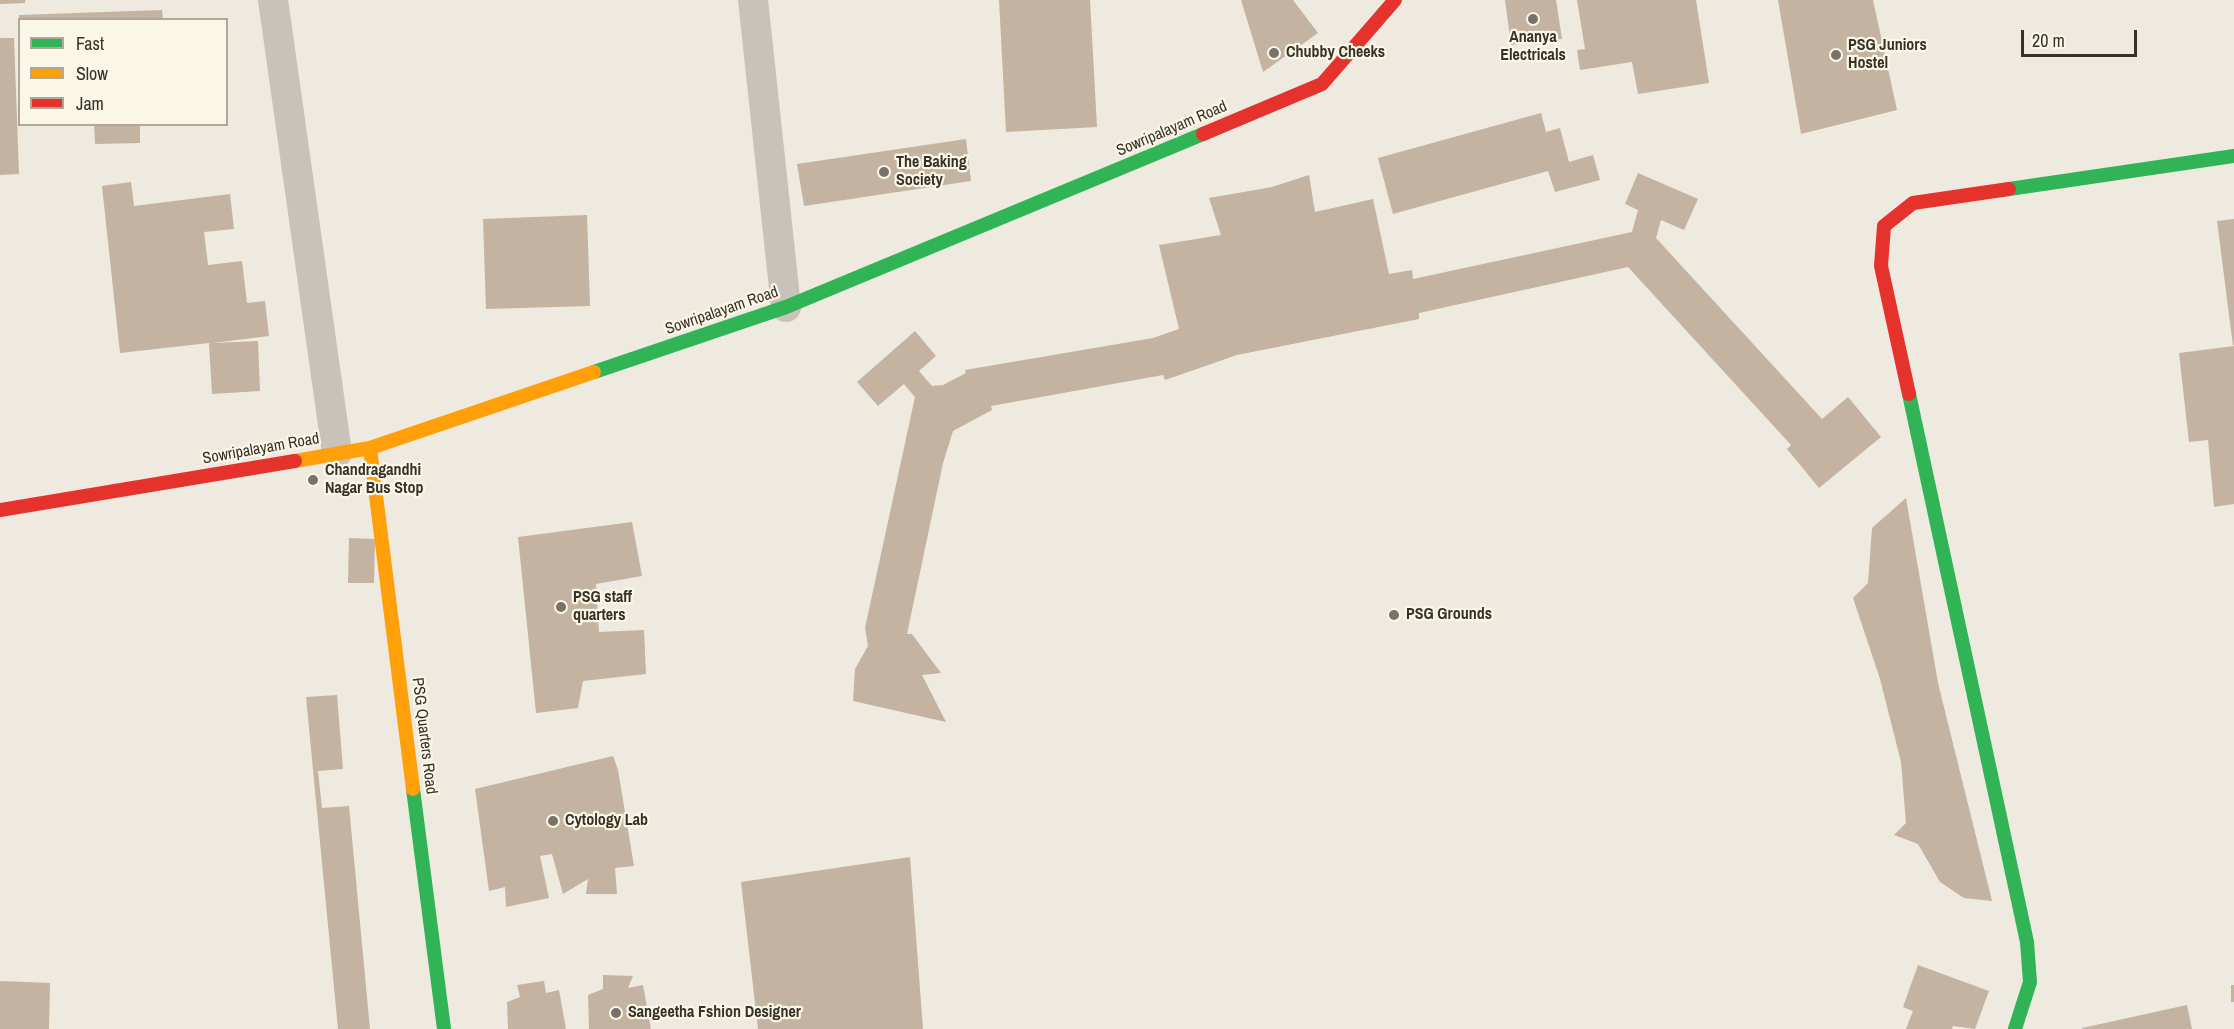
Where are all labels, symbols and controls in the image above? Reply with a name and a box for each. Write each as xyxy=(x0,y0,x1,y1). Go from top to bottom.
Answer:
marker: Ananya Electricals xyxy=(1526,12,1540,26)
legend xyxy=(18,18,228,126)
scale bar xyxy=(2024,18,2140,56)
place label: Ananya Electricals xyxy=(1500,28,1566,66)
text: 20 m xyxy=(2032,28,2065,53)
text: Fast xyxy=(76,31,104,56)
place label: PSG Juniors Hostel xyxy=(1848,36,1927,74)
place label: Chubby Cheeks xyxy=(1286,43,1385,63)
marker: Chubby Cheeks xyxy=(1267,46,1281,60)
marker: PSG Juniors Hostel xyxy=(1829,48,1843,62)
text: Slow xyxy=(76,61,108,86)
text: Jam xyxy=(76,91,104,116)
street label: Sowripalayam Road xyxy=(1114,97,1230,161)
place label: The Baking Society xyxy=(896,153,967,191)
marker: The Baking Society xyxy=(877,165,891,179)
street label: Sowripalayam Road xyxy=(663,283,781,339)
street label: Sowripalayam Road xyxy=(201,429,321,469)
place label: Chandragandhi Nagar Bus Stop xyxy=(325,461,423,499)
marker: Chandragandhi Nagar Bus Stop xyxy=(306,473,320,487)
place label: PSG staff quarters xyxy=(573,588,632,626)
marker: PSG staff quarters xyxy=(554,600,568,614)
place label: PSG Grounds xyxy=(1406,605,1492,625)
marker: PSG Grounds xyxy=(1387,608,1401,622)
street label: PSG Quarters Road xyxy=(407,677,441,795)
place label: Cytology Lab xyxy=(565,811,648,831)
marker: Cytology Lab xyxy=(546,814,560,828)
place label: Sangeetha Fshion Designer xyxy=(628,1003,801,1023)
marker: Sangeetha Fshion Designer xyxy=(609,1006,623,1020)

